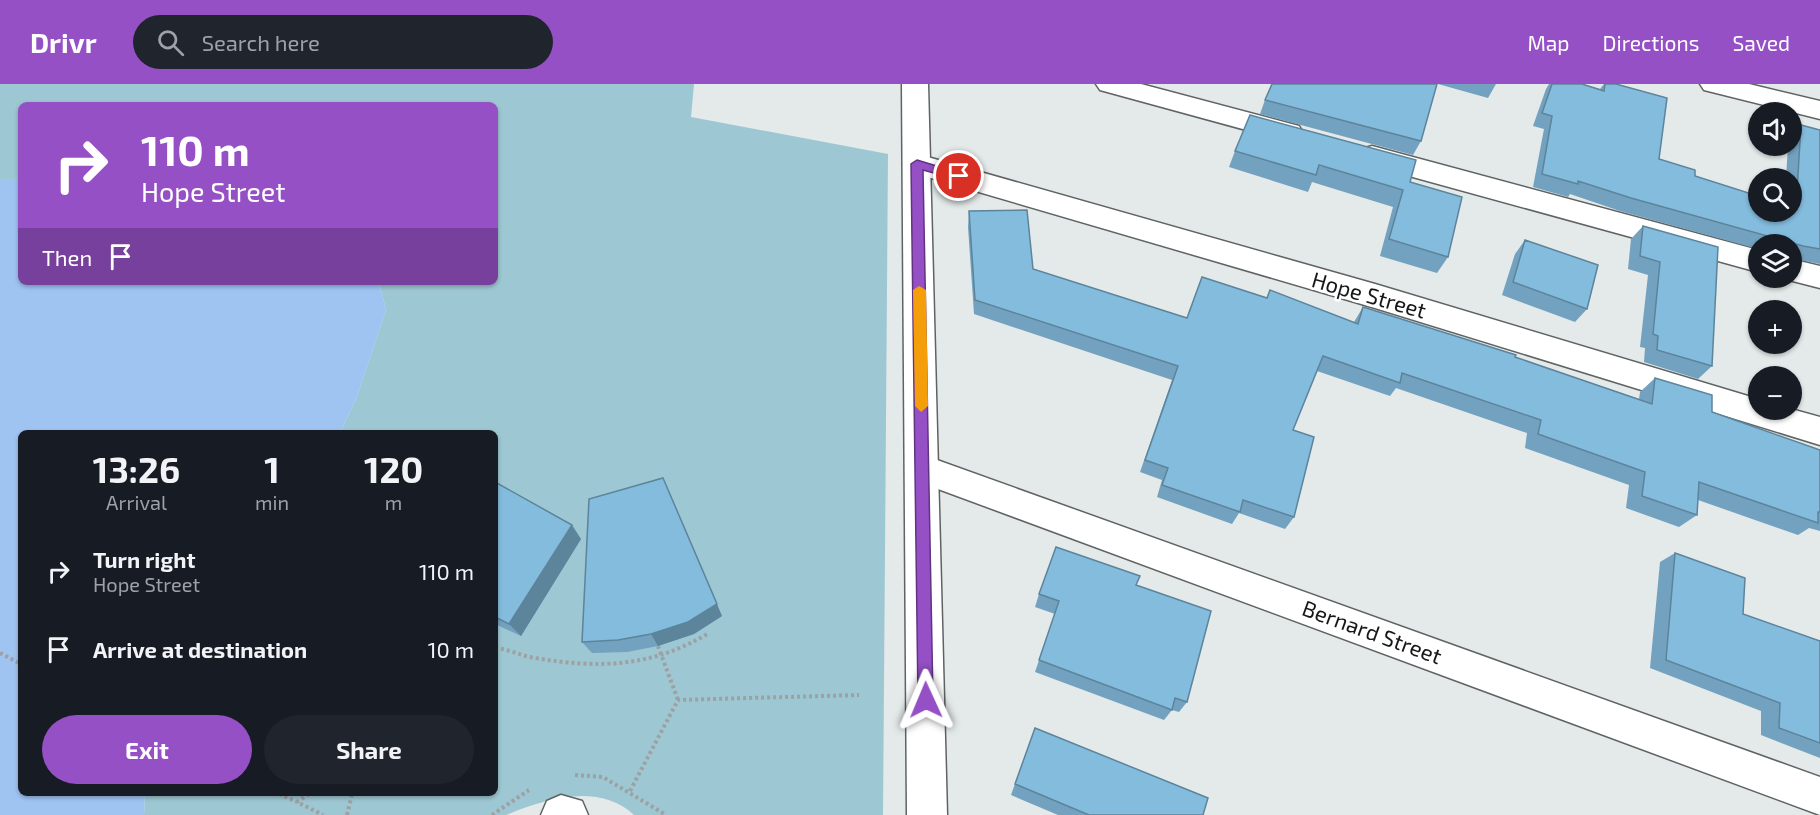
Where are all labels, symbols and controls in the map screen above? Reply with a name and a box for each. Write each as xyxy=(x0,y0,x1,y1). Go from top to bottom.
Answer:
search box xyxy=(133,15,553,69)
text: Drivr xyxy=(30,25,97,59)
icon: search xyxy=(154,26,187,59)
text: Search here xyxy=(202,29,320,55)
text: Map xyxy=(1527,30,1570,55)
text: Directions xyxy=(1603,30,1699,55)
text: Saved xyxy=(1732,30,1790,55)
map controls xyxy=(1748,102,1802,420)
button: sound xyxy=(1748,102,1802,156)
text: 110 m xyxy=(141,124,250,174)
icon: right xyxy=(42,126,120,204)
pin xyxy=(933,150,984,201)
icon: arrive xyxy=(942,159,975,192)
button: search xyxy=(1748,168,1802,222)
text: Hope Street xyxy=(141,175,286,207)
button: layers xyxy=(1748,234,1802,288)
icon: arrive xyxy=(104,240,137,273)
text: Then xyxy=(42,244,92,270)
street label: Hope Street xyxy=(1309,265,1429,323)
button: + xyxy=(1748,300,1802,354)
button: − xyxy=(1748,366,1802,420)
text: 13:26 xyxy=(93,447,180,490)
text: 1 xyxy=(264,447,280,490)
text: 120 xyxy=(364,447,423,490)
text: Arrival xyxy=(106,490,167,514)
text: min xyxy=(255,490,289,514)
text: m xyxy=(385,490,402,514)
text: Turn right xyxy=(93,546,195,572)
icon: right xyxy=(42,555,75,588)
text: 110 m xyxy=(419,558,474,584)
text: Hope Street xyxy=(93,572,200,596)
street label: Bernard Street xyxy=(1299,594,1446,668)
icon: arrive xyxy=(42,633,75,666)
text: Arrive at destination xyxy=(93,636,307,662)
text: 10 m xyxy=(428,636,474,662)
position arrow xyxy=(894,668,958,732)
button: Exit xyxy=(42,715,252,784)
button: Share xyxy=(264,715,474,784)

